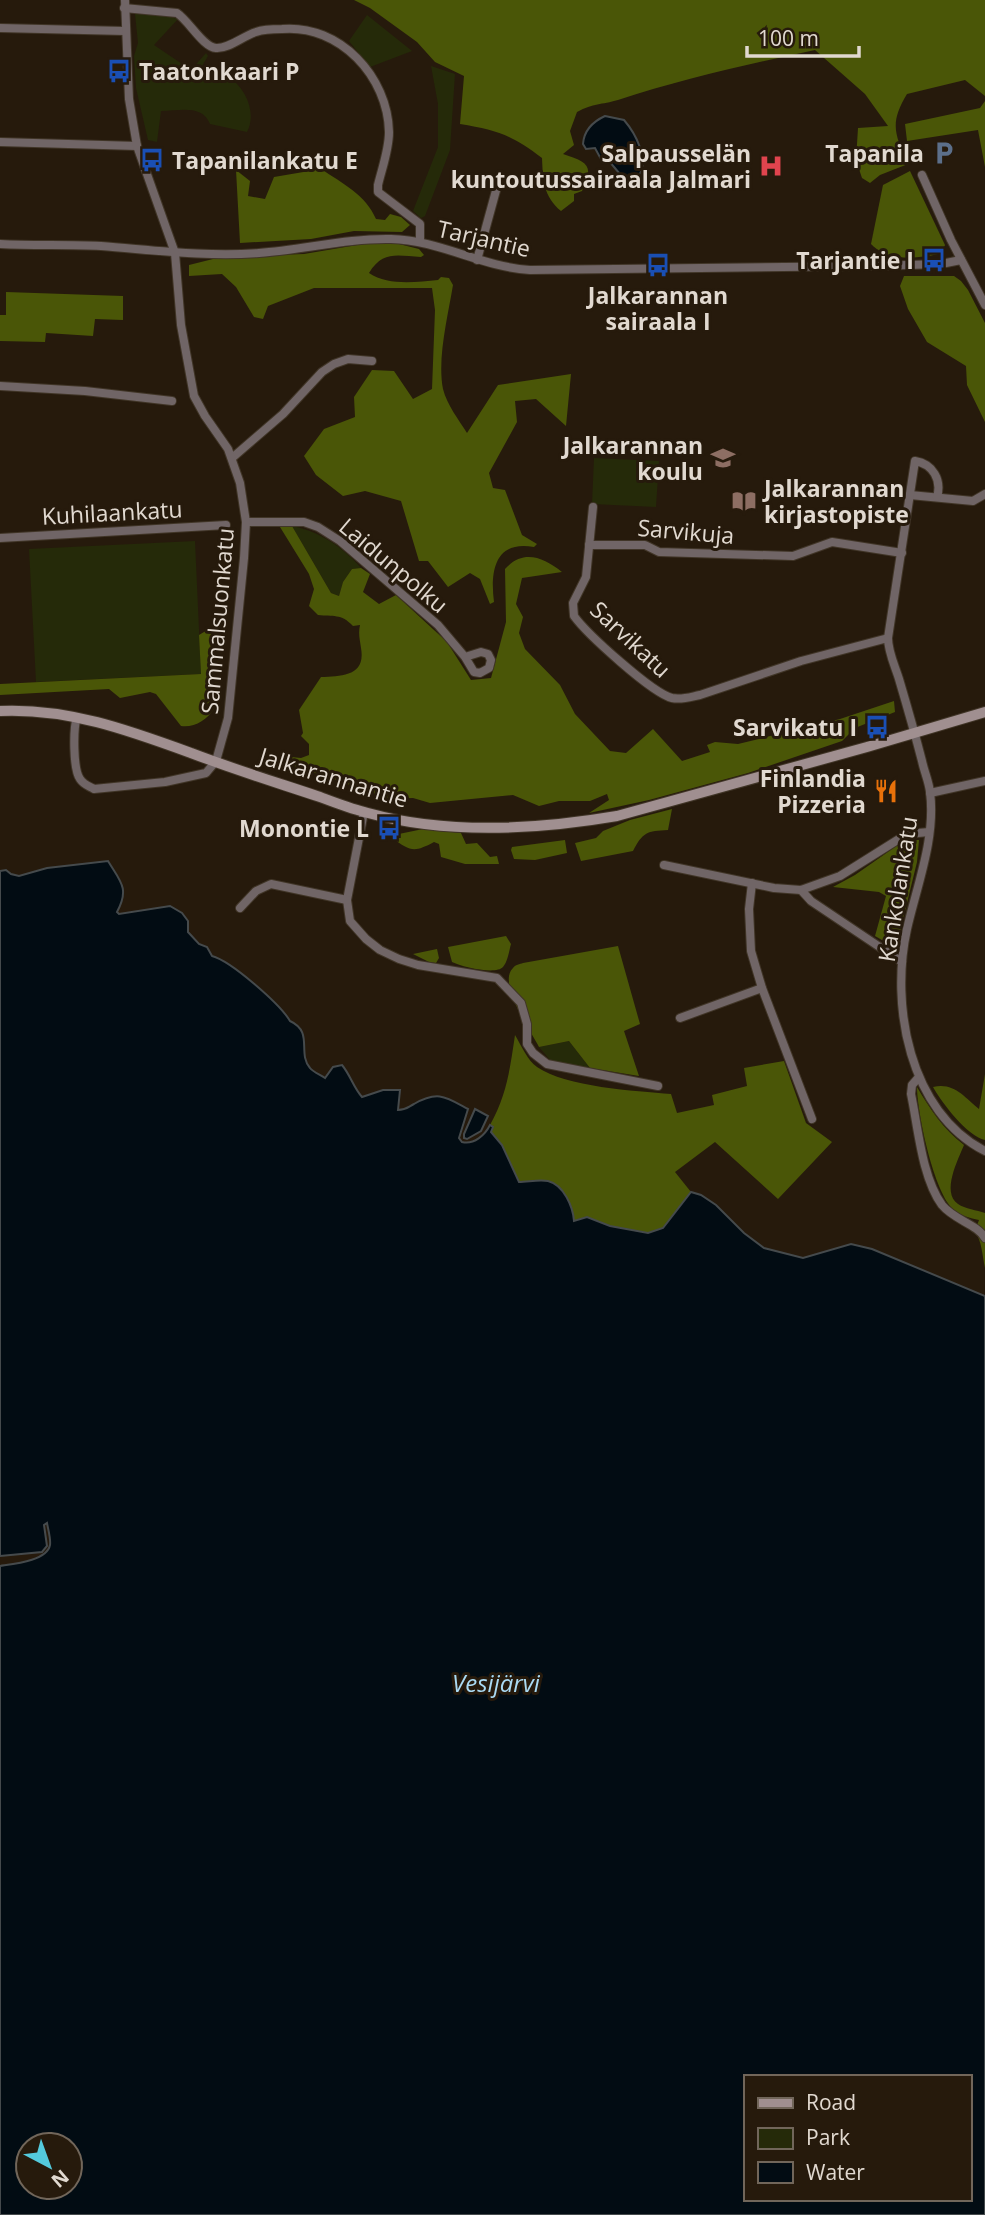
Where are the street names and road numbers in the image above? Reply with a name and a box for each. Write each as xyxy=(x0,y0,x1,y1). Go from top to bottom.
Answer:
street label: Tarjantie xyxy=(434,212,534,264)
street label: Kuhilaankatu xyxy=(41,492,183,532)
street label: Laidunpolku xyxy=(333,510,455,620)
street label: Sarvikuja xyxy=(636,511,736,551)
street label: Sammalsuonkatu xyxy=(193,527,241,715)
street label: Sarvikatu xyxy=(584,593,678,685)
street label: Jalkarannantie xyxy=(254,739,412,815)
street label: Kankolankatu xyxy=(870,814,924,964)

